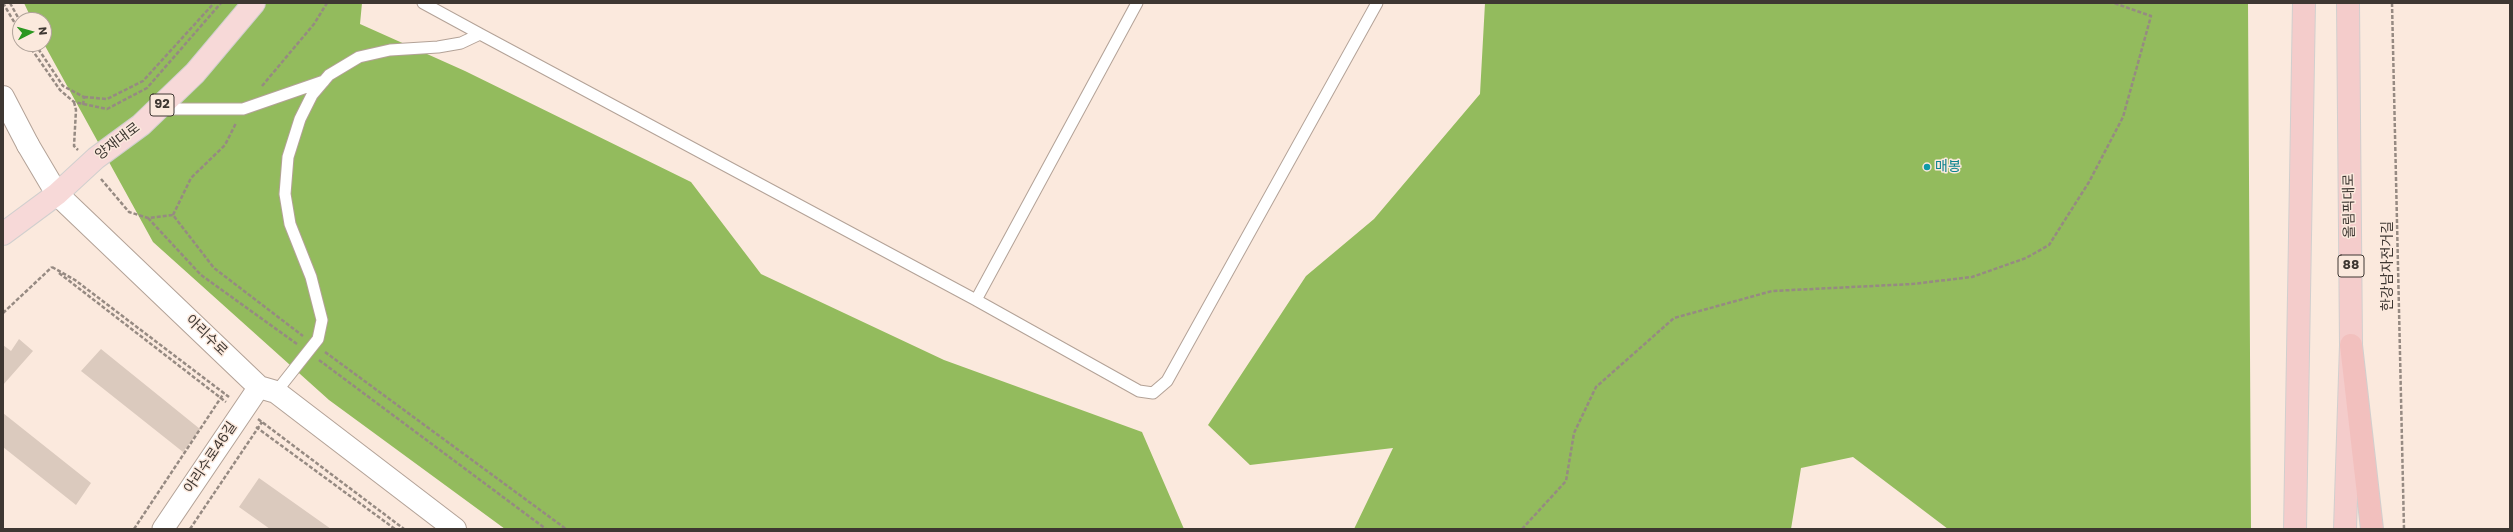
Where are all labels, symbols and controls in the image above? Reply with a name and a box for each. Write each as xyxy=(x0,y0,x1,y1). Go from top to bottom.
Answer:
north arrow xyxy=(12,12,52,52)
text: N xyxy=(35,26,51,36)
road number: 92 xyxy=(150,94,174,116)
street label: 양재대로 xyxy=(92,120,144,164)
place label: 매봉 xyxy=(1935,159,1961,175)
marker: 매봉 xyxy=(1922,162,1932,172)
street label: 올림픽대로 xyxy=(2341,174,2359,238)
street label: 한강남자전거길 xyxy=(2380,221,2396,311)
road number: 88 xyxy=(2338,255,2364,277)
street label: 아리수로 xyxy=(182,312,230,360)
street label: 아리수로46길 xyxy=(181,419,241,497)

